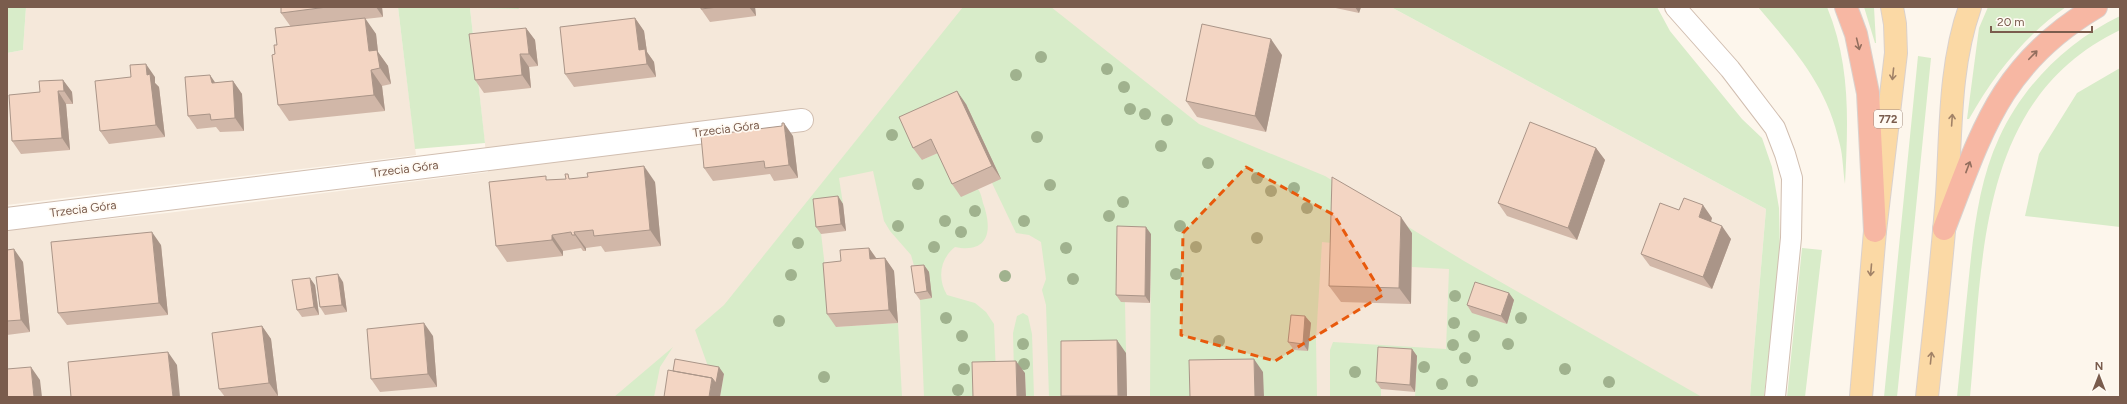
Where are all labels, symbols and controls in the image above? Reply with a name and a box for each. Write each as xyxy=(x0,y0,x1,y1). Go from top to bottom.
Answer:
scale bar xyxy=(1991,8,2092,34)
text: 20 m xyxy=(1997,15,2025,29)
one-way arrow xyxy=(1855,37,1863,50)
one-way arrow xyxy=(2028,50,2038,60)
one-way arrow xyxy=(1890,67,1897,80)
road number: 772 xyxy=(1874,110,1902,128)
one-way arrow xyxy=(1948,114,1955,127)
street label: Trzecia Góra xyxy=(692,118,760,140)
street label: Trzecia Góra xyxy=(371,158,439,180)
one-way arrow xyxy=(1965,161,1973,173)
street label: Trzecia Góra xyxy=(49,198,117,220)
one-way arrow xyxy=(1868,263,1875,276)
one-way arrow xyxy=(1927,352,1935,365)
north arrow xyxy=(2079,356,2119,396)
text: N xyxy=(2095,360,2103,373)

